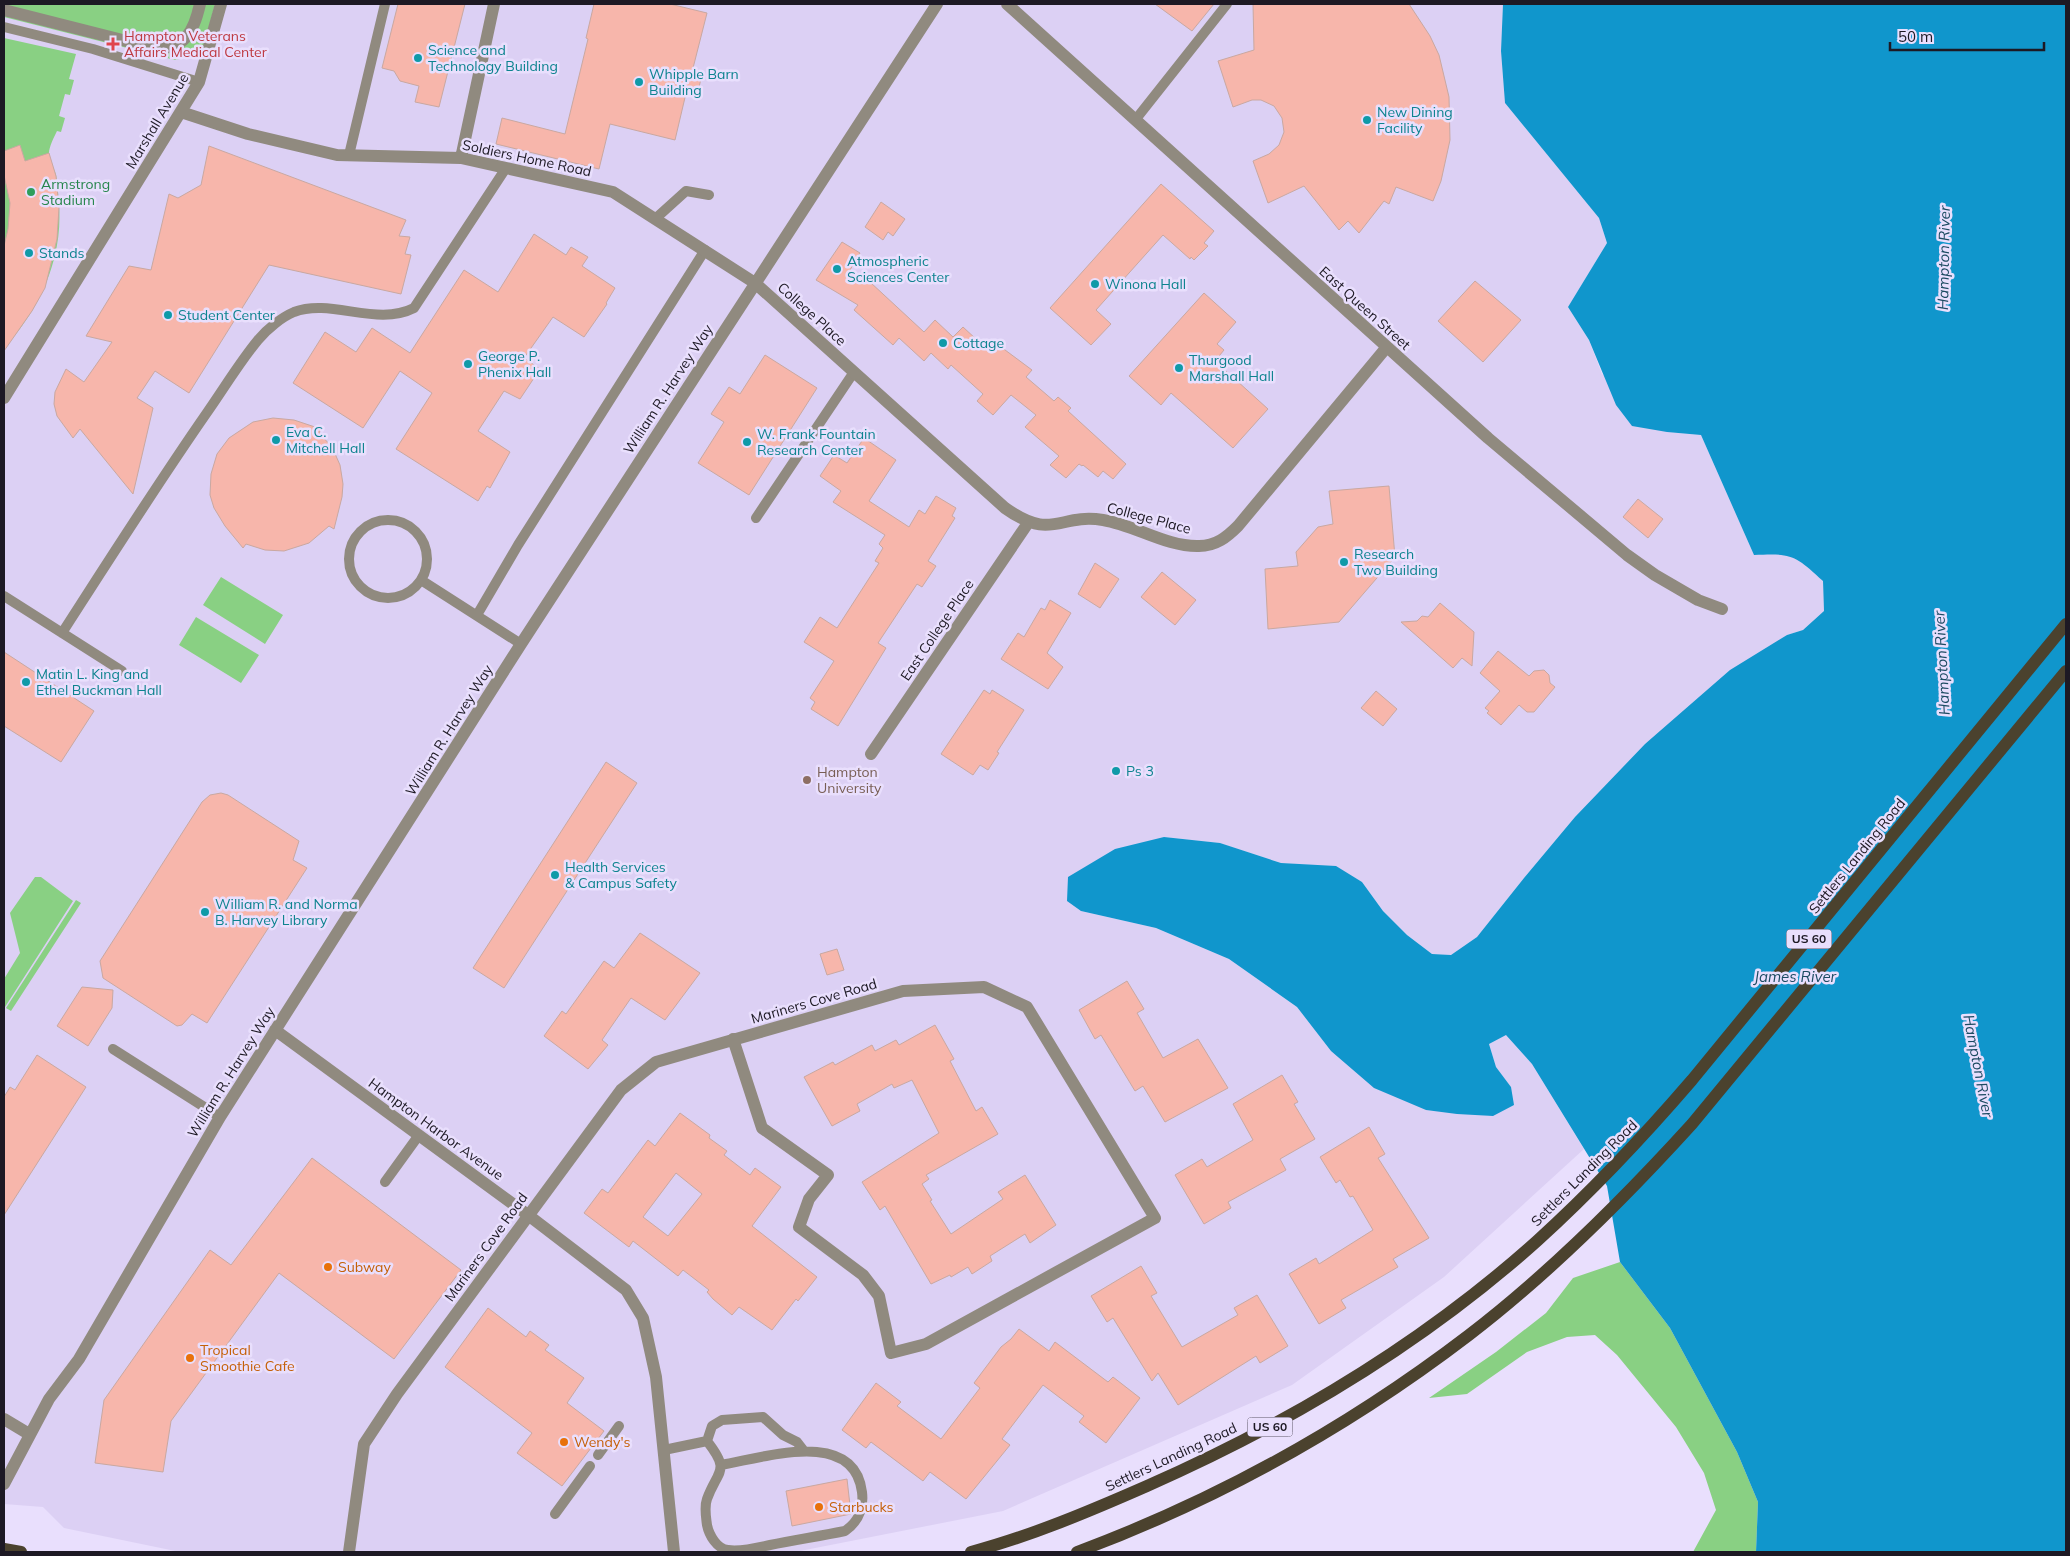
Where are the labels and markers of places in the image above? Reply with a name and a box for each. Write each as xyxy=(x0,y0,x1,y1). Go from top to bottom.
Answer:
place label: Hampton Veterans Affairs Medical Center xyxy=(124,27,268,61)
marker: Hampton Veterans Affairs Medical Center xyxy=(106,37,120,51)
place label: Science and Technology Building xyxy=(428,41,558,75)
marker: Science and Technology Building xyxy=(412,52,424,64)
place label: Whipple Barn Building xyxy=(649,65,739,99)
marker: Whipple Barn Building xyxy=(633,76,645,88)
place label: New Dining Facility xyxy=(1377,103,1453,137)
marker: New Dining Facility xyxy=(1361,114,1373,126)
place label: Armstrong Stadium xyxy=(41,175,110,209)
marker: Armstrong Stadium xyxy=(25,186,37,198)
place label: Stands xyxy=(39,244,85,262)
marker: Stands xyxy=(23,247,35,259)
place label: Atmospheric Sciences Center xyxy=(847,252,950,286)
marker: Atmospheric Sciences Center xyxy=(831,263,843,275)
place label: Winona Hall xyxy=(1105,275,1186,293)
marker: Winona Hall xyxy=(1089,278,1101,290)
place label: Student Center xyxy=(178,306,276,324)
marker: Student Center xyxy=(162,309,174,321)
place label: Cottage xyxy=(953,334,1004,352)
marker: Cottage xyxy=(937,337,949,349)
place label: George P. Phenix Hall xyxy=(478,347,551,381)
place label: Thurgood Marshall Hall xyxy=(1189,351,1274,385)
marker: George P. Phenix Hall xyxy=(462,358,474,370)
marker: Thurgood Marshall Hall xyxy=(1173,362,1185,374)
place label: Eva C. Mitchell Hall xyxy=(286,423,365,457)
place label: W. Frank Fountain Research Center xyxy=(757,425,876,459)
marker: Eva C. Mitchell Hall xyxy=(270,434,282,446)
marker: W. Frank Fountain Research Center xyxy=(741,436,753,448)
place label: Research Two Building xyxy=(1354,545,1438,579)
marker: Research Two Building xyxy=(1338,556,1350,568)
place label: Matin L. King and Ethel Buckman Hall xyxy=(36,665,162,699)
marker: Matin L. King and Ethel Buckman Hall xyxy=(20,676,32,688)
place label: Ps 3 xyxy=(1126,762,1154,780)
place label: Hampton University xyxy=(817,763,882,797)
marker: Ps 3 xyxy=(1110,765,1122,777)
marker: Hampton University xyxy=(801,774,813,786)
place label: Health Services & Campus Safety xyxy=(565,858,677,892)
marker: Health Services & Campus Safety xyxy=(549,869,561,881)
place label: William R. and Norma B. Harvey Library xyxy=(215,895,358,929)
marker: William R. and Norma B. Harvey Library xyxy=(199,906,211,918)
place label: Subway xyxy=(338,1258,391,1276)
marker: Subway xyxy=(322,1261,334,1273)
place label: Tropical Smoothie Cafe xyxy=(200,1341,295,1375)
marker: Tropical Smoothie Cafe xyxy=(184,1352,196,1364)
place label: Wendy's xyxy=(574,1433,630,1451)
marker: Wendy's xyxy=(558,1436,570,1448)
place label: Starbucks xyxy=(829,1498,894,1516)
marker: Starbucks xyxy=(813,1501,825,1513)

